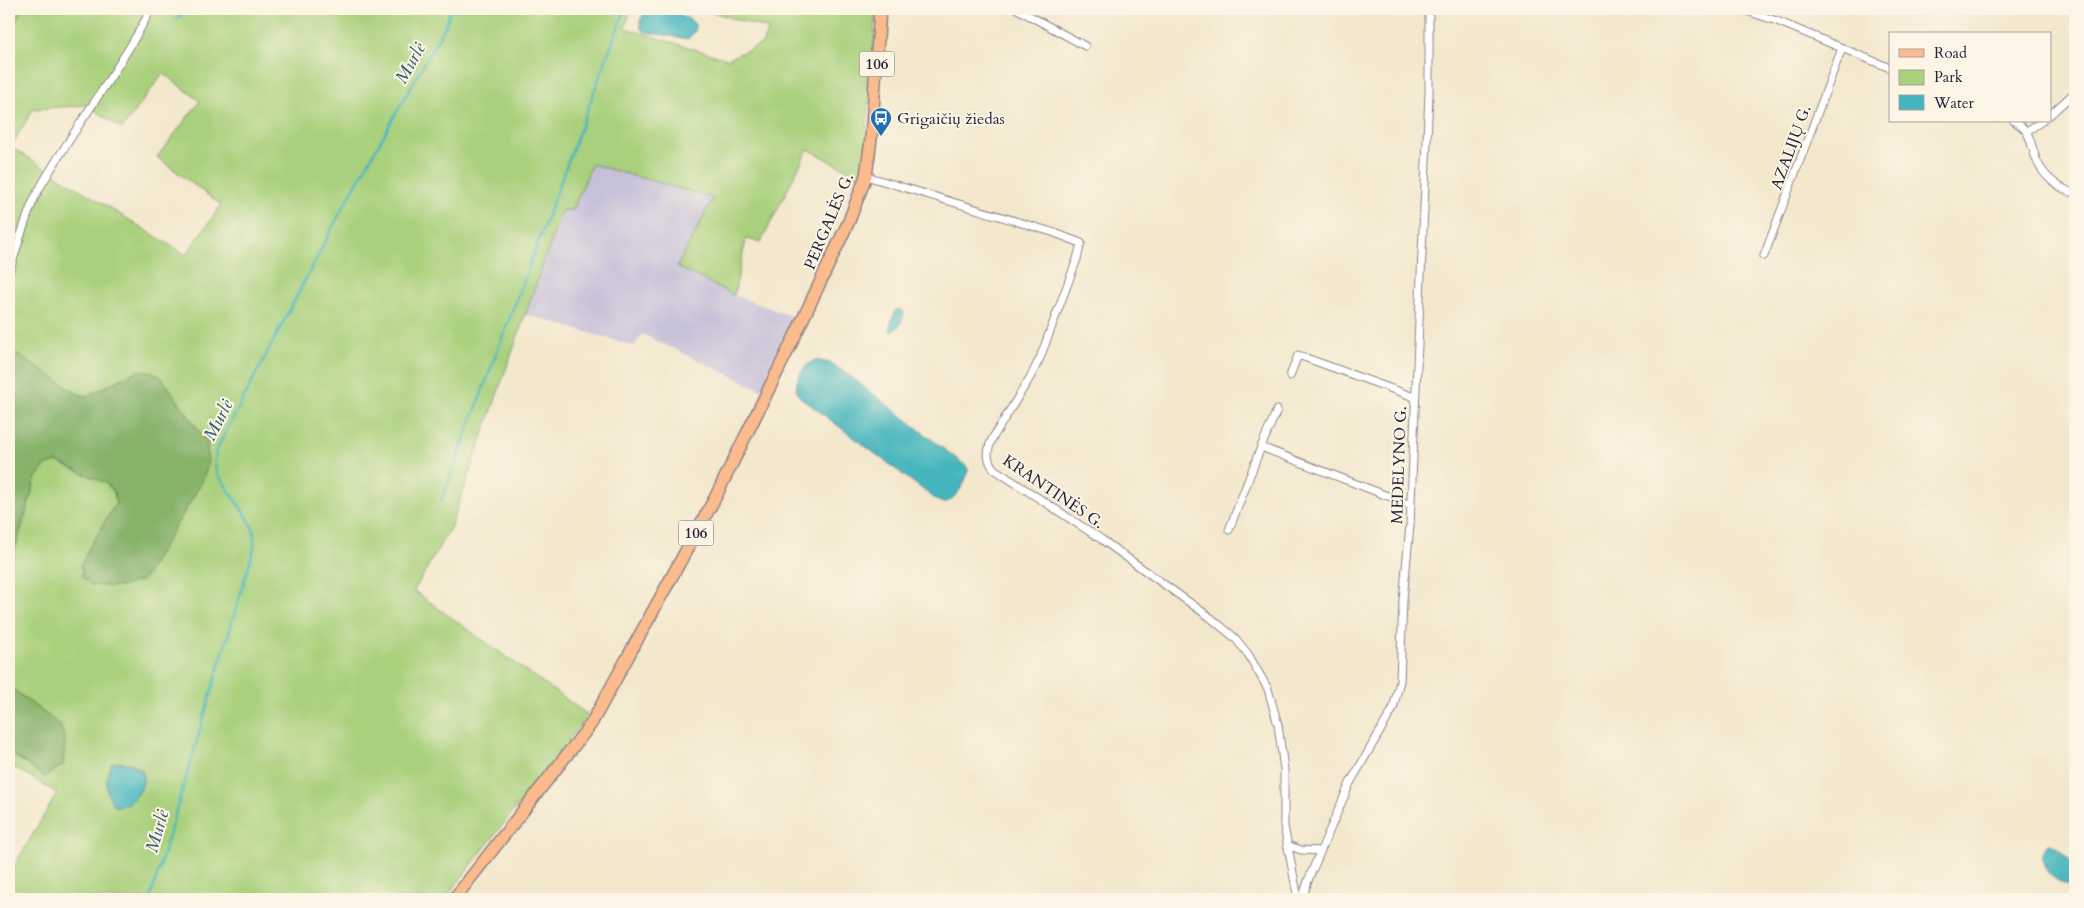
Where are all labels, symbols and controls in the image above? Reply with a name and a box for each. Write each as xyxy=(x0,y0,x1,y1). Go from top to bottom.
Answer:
legend xyxy=(1889,32,2052,122)
water label: Murlė xyxy=(389,37,432,88)
text: Road xyxy=(1934,43,1967,63)
road number: 106 xyxy=(860,52,894,76)
text: Park xyxy=(1934,67,1963,87)
text: Water xyxy=(1933,93,1975,113)
street label: AZALIJŲ G. xyxy=(1765,102,1816,193)
bus stop icon: Grigaičių žiedas xyxy=(869,106,893,137)
place label: Grigaičių žiedas xyxy=(897,108,1005,130)
street label: PERGALĖS G. xyxy=(799,170,859,273)
water label: Murlė xyxy=(197,394,240,445)
street label: MEDELYNO G. xyxy=(1386,406,1412,524)
street label: KRANTINĖS G. xyxy=(998,450,1108,534)
road number: 106 xyxy=(678,520,714,546)
water label: Murlė xyxy=(139,806,176,855)

